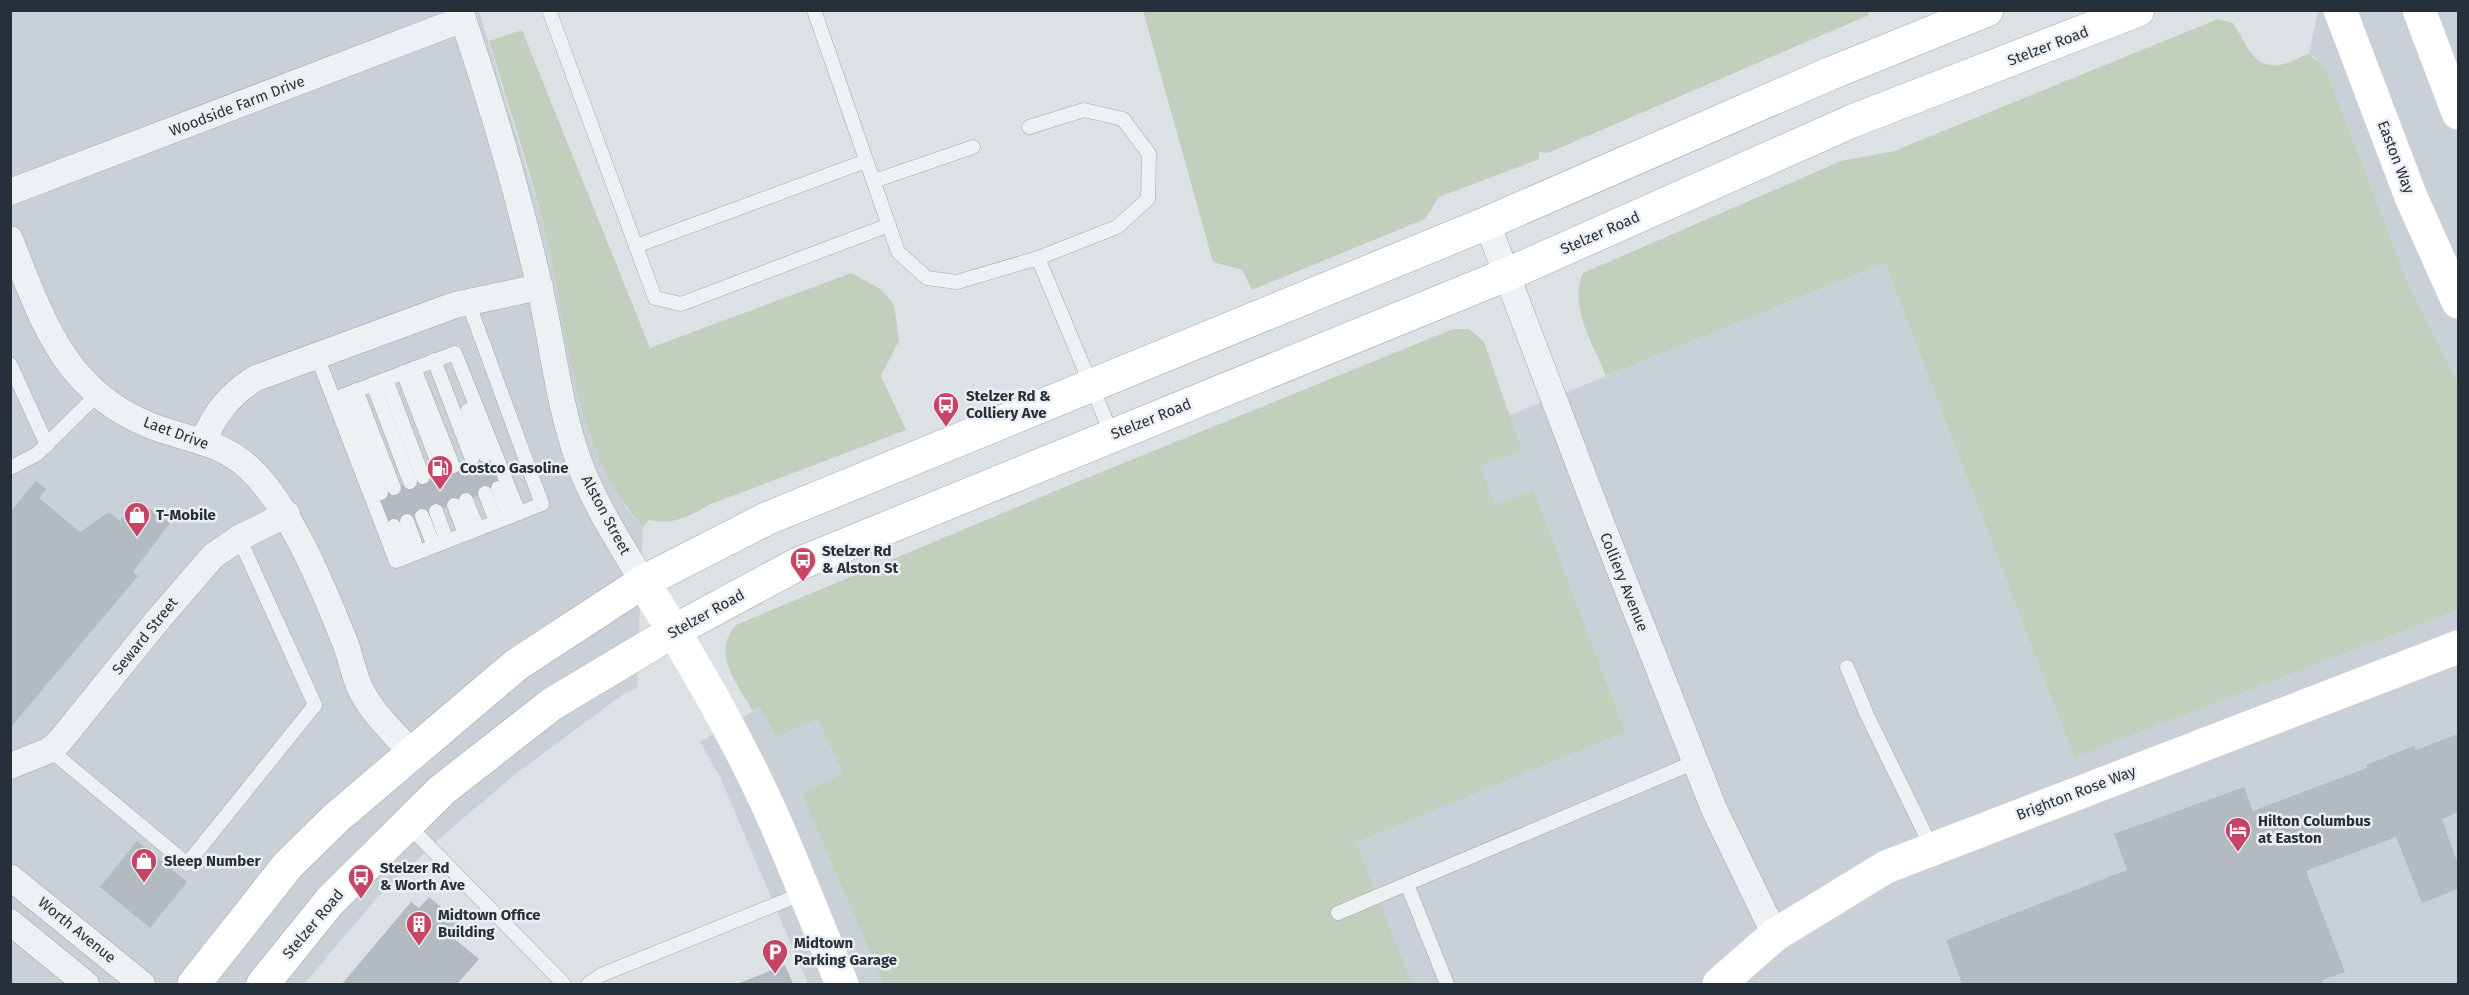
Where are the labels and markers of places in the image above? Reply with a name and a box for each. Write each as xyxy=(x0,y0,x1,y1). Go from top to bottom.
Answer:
place label: Stelzer Rd & Colliery Ave xyxy=(966,387,1051,422)
bus stop icon: Stelzer Rd & Colliery Ave xyxy=(931,390,961,428)
fuel station icon: Costco Gasoline xyxy=(425,453,455,491)
place label: Costco Gasoline xyxy=(460,459,568,477)
shop icon: T-Mobile xyxy=(122,500,152,538)
place label: T-Mobile xyxy=(156,506,216,524)
place label: Stelzer Rd & Alston St xyxy=(822,542,899,577)
bus stop icon: Stelzer Rd & Alston St xyxy=(788,545,818,583)
place label: Hilton Columbus at Easton xyxy=(2258,812,2371,847)
hotel icon: Hilton Columbus at Easton xyxy=(2223,815,2253,853)
shop icon: Sleep Number xyxy=(129,846,159,884)
place label: Sleep Number xyxy=(164,852,261,870)
place label: Stelzer Rd & Worth Ave xyxy=(380,859,465,894)
bus stop icon: Stelzer Rd & Worth Ave xyxy=(346,862,376,900)
place label: Midtown Office Building xyxy=(438,906,541,941)
building icon: Midtown Office Building xyxy=(404,909,434,947)
place label: Midtown Parking Garage xyxy=(794,934,897,969)
parking icon: Midtown Parking Garage xyxy=(760,937,790,975)

